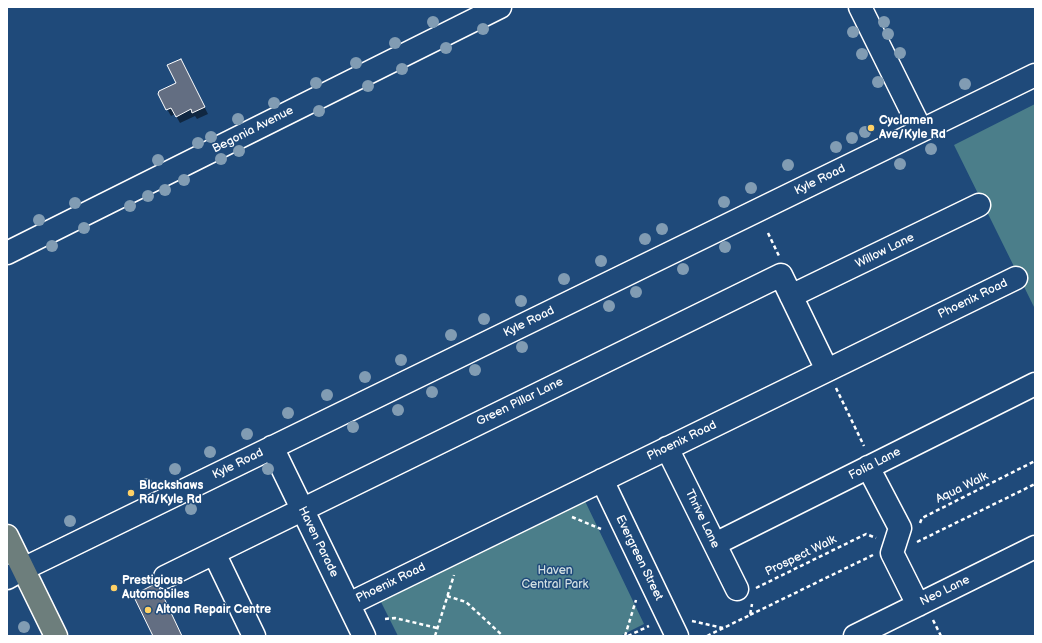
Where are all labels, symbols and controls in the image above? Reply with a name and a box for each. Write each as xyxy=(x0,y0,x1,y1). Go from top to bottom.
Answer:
street label: Begonia Avenue xyxy=(210,103,296,157)
place label: Cyclamen Ave/Kyle Rd xyxy=(879,114,946,142)
marker: Cyclamen Ave/Kyle Rd xyxy=(866,123,876,133)
street label: Kyle Road xyxy=(792,161,848,199)
street label: Willow Lane xyxy=(853,231,917,271)
street label: Phoenix Road xyxy=(936,276,1010,322)
street label: Kyle Road xyxy=(501,303,557,341)
street label: Green Pillar Lane xyxy=(474,375,566,429)
street label: Phoenix Road xyxy=(645,418,719,464)
street label: Kyle Road xyxy=(210,445,266,483)
street label: Folia Lane xyxy=(847,445,903,483)
street label: Aqua Walk xyxy=(933,469,991,507)
place label: Blackshaws Rd/Kyle Rd xyxy=(139,479,203,507)
street label: Thrive Lane xyxy=(682,487,722,551)
marker: Blackshaws Rd/Kyle Rd xyxy=(126,488,136,498)
street label: Haven Parade xyxy=(295,504,341,580)
street label: Evergreen Street xyxy=(612,513,666,603)
street label: Prospect Walk xyxy=(763,533,839,579)
street label: Phoenix Road xyxy=(354,560,428,606)
park label: Haven Central Park xyxy=(522,564,588,592)
street label: Neo Lane xyxy=(918,573,972,609)
place label: Prestigious Automobiles xyxy=(122,574,189,602)
marker: Prestigious Automobiles xyxy=(109,583,119,593)
place label: Altona Repair Centre xyxy=(156,603,271,617)
marker: Altona Repair Centre xyxy=(143,605,153,615)

